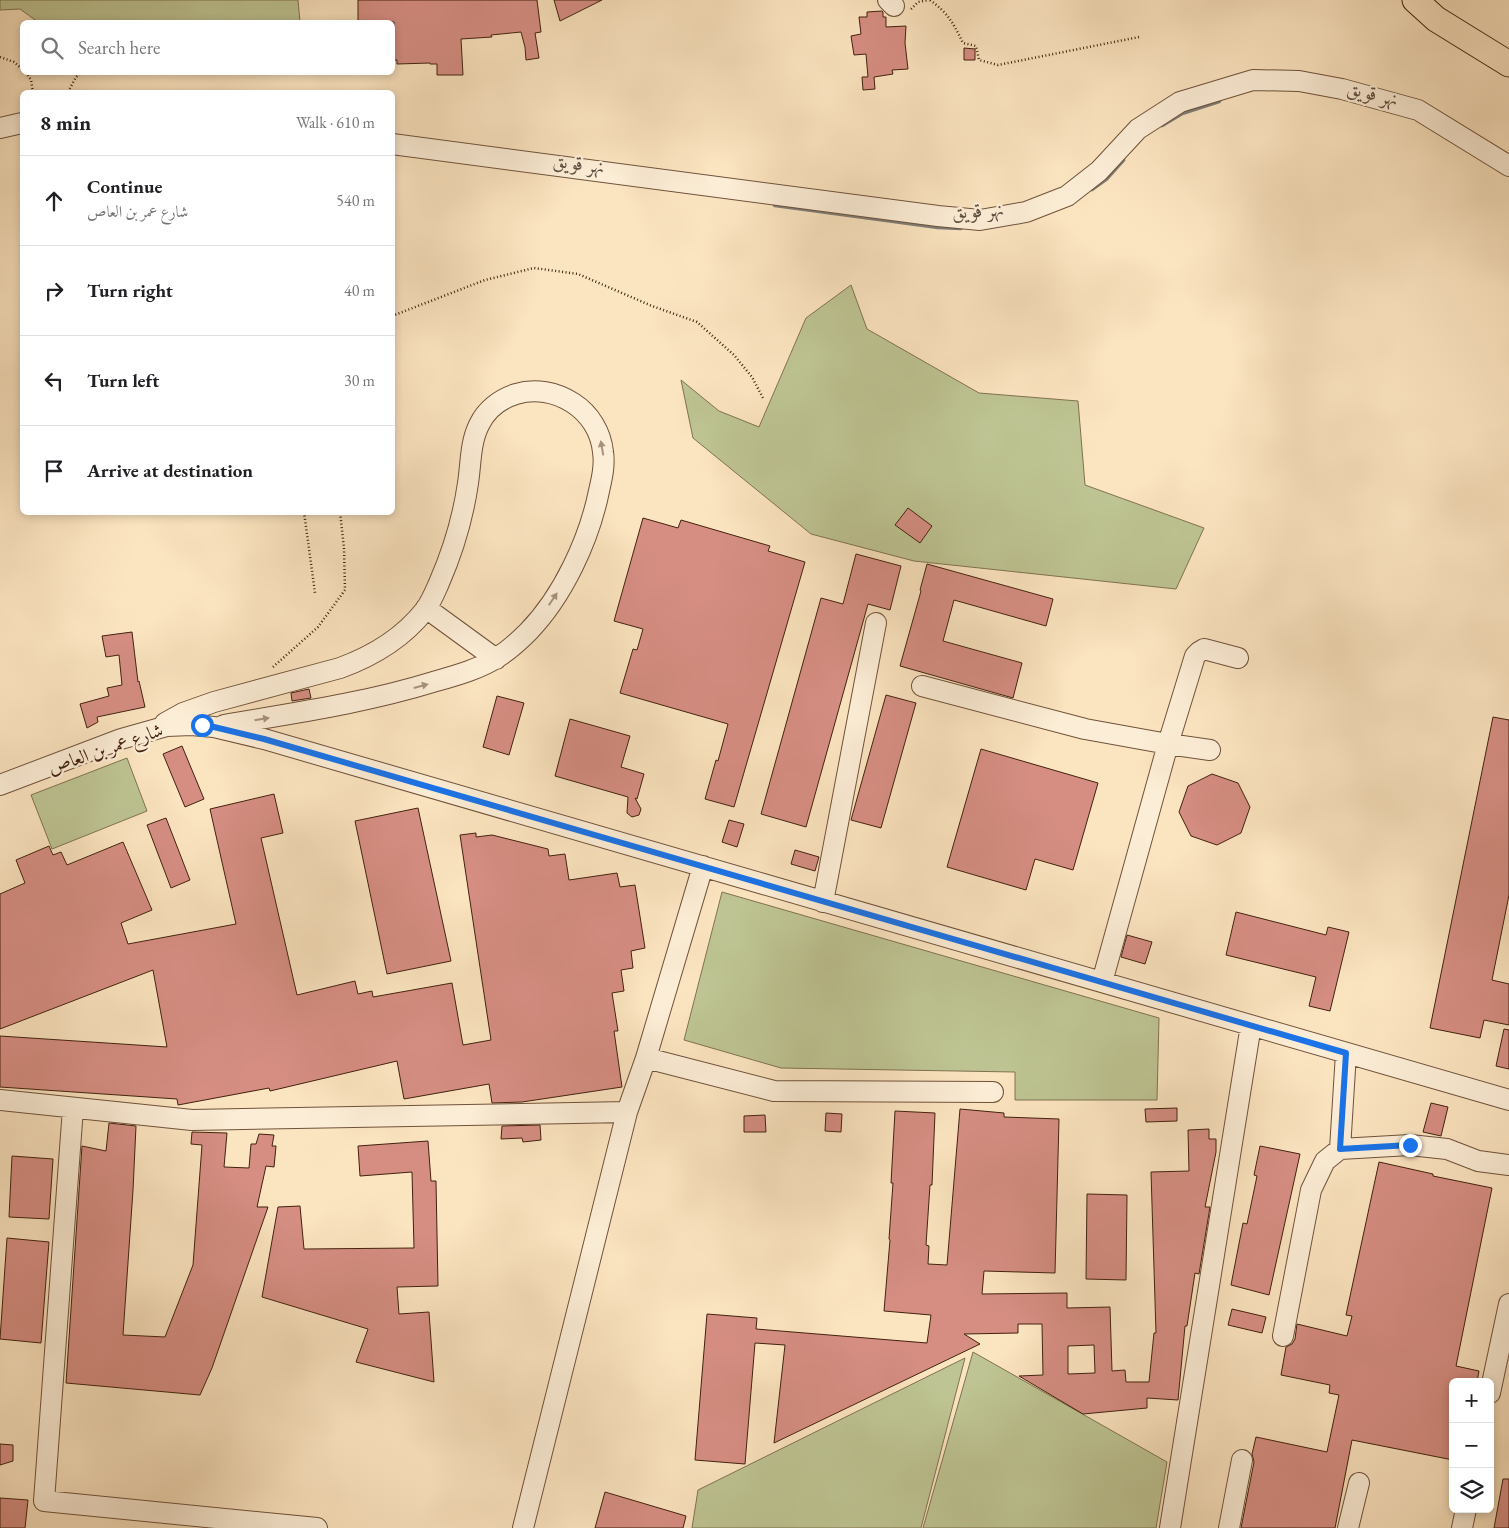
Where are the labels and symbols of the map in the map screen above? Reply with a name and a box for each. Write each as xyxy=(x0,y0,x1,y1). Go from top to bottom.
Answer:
water label: نهر قويق xyxy=(1344,74,1402,112)
water label: نهر قويق xyxy=(551,146,607,180)
water label: نهر قويق xyxy=(951,196,1005,224)
one-way arrow xyxy=(598,439,606,455)
one-way arrow xyxy=(548,593,558,606)
one-way arrow xyxy=(414,681,429,689)
route start xyxy=(191,714,214,737)
one-way arrow xyxy=(255,714,271,722)
street label: شارع عمر بن العاص xyxy=(44,717,167,783)
route end xyxy=(1399,1134,1422,1157)

